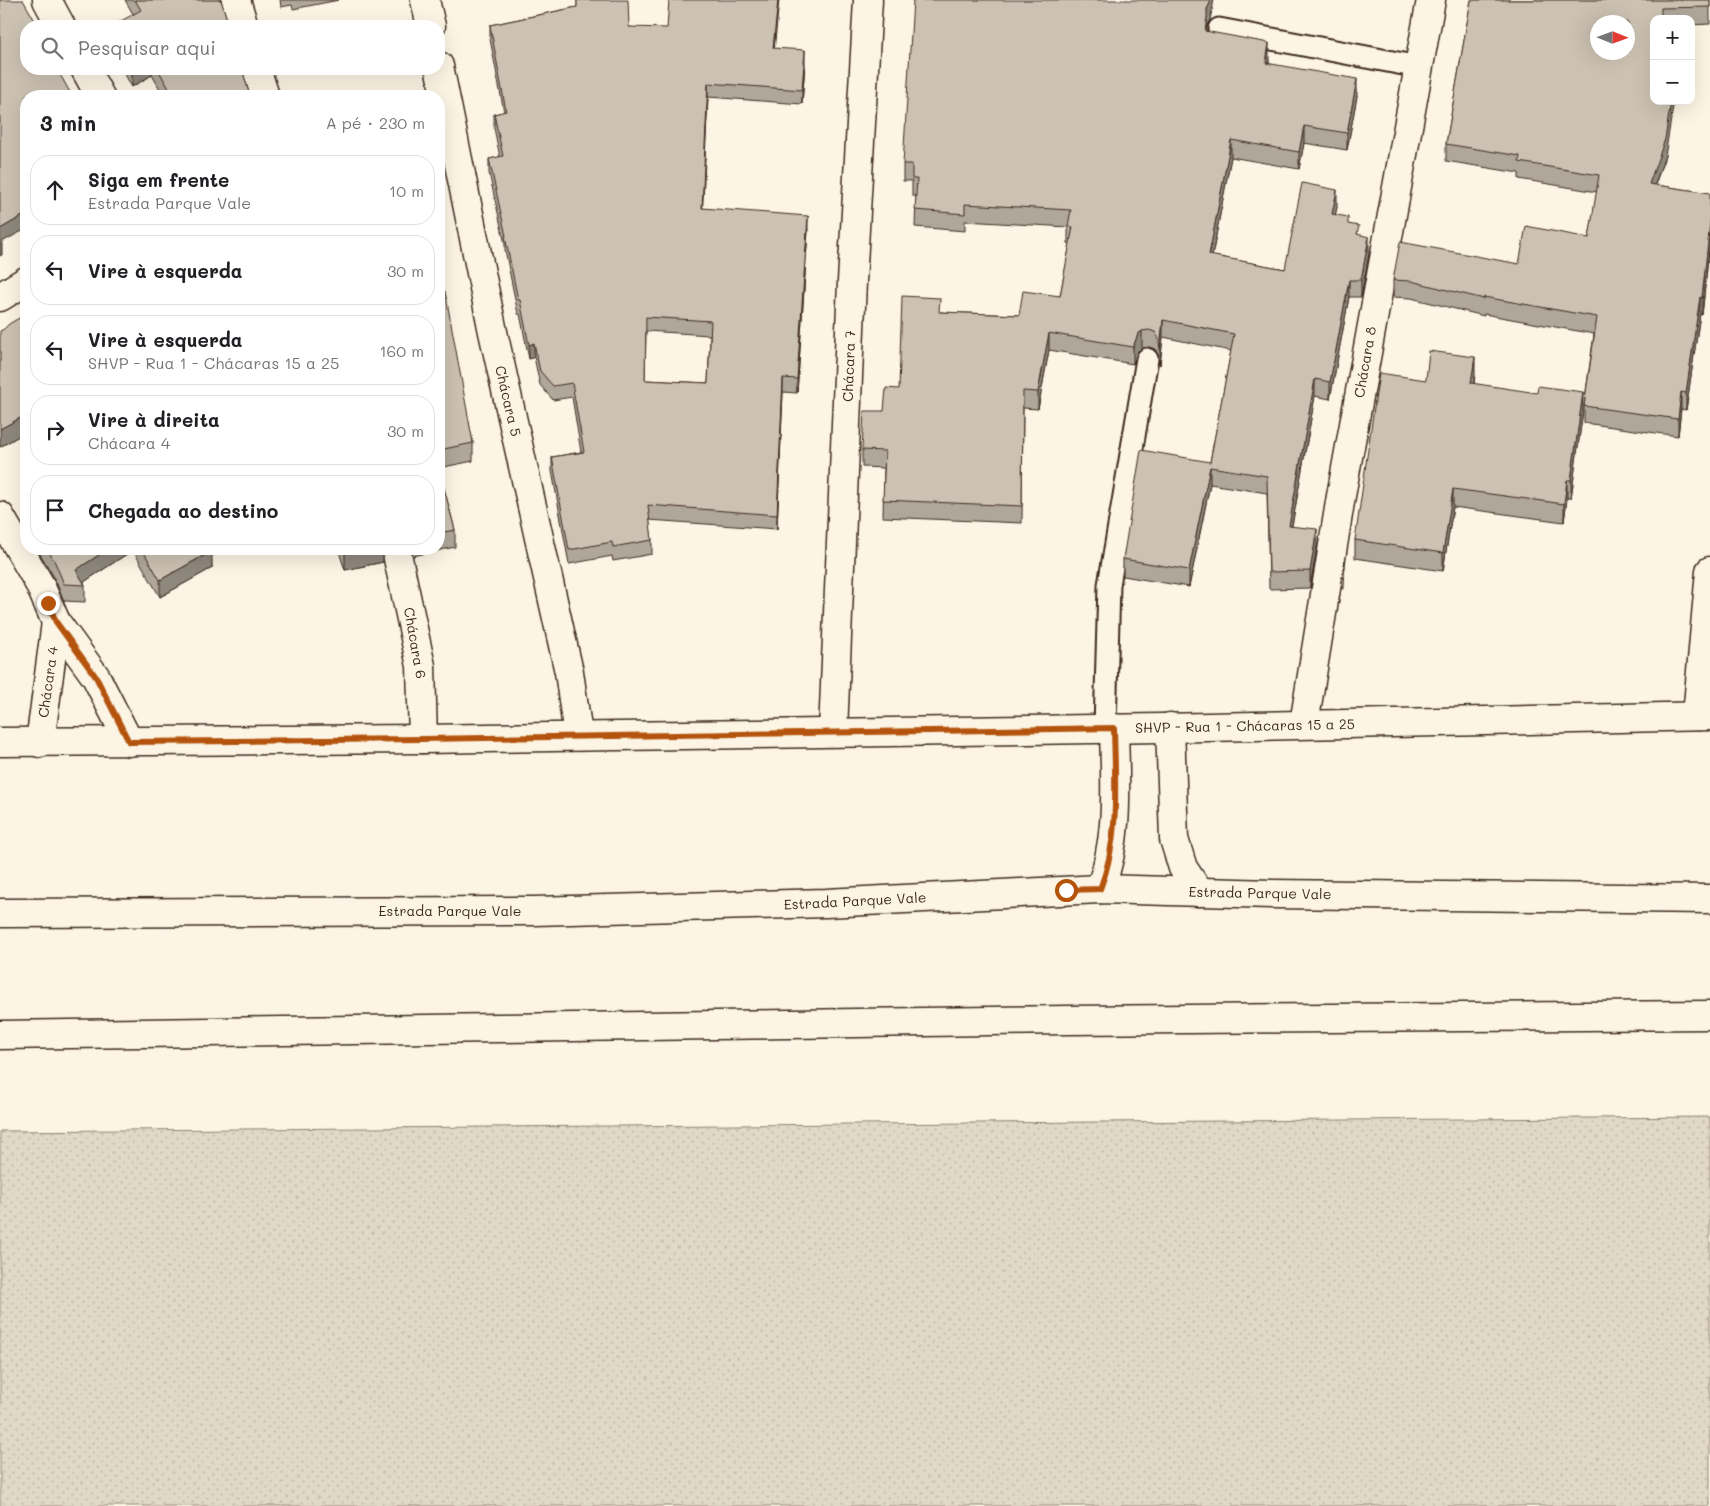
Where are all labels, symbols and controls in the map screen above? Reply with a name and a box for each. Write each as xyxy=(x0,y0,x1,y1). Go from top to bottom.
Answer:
north arrow xyxy=(1590,15,1635,60)
map controls xyxy=(1650,15,1695,105)
button: + xyxy=(1650,15,1695,60)
search box xyxy=(20,20,445,75)
icon: search xyxy=(38,34,66,62)
text: Pesquisar aqui xyxy=(78,35,216,60)
button: − xyxy=(1650,60,1695,105)
text: 3 min xyxy=(40,109,96,136)
text: A pé · 230 m xyxy=(326,112,425,133)
text: Siga em frente xyxy=(88,167,229,192)
icon: ahead xyxy=(41,176,69,204)
text: 10 m xyxy=(389,180,424,201)
text: Estrada Parque Vale xyxy=(88,192,251,213)
icon: left xyxy=(41,256,69,284)
text: Vire à esquerda xyxy=(88,258,243,283)
text: 30 m xyxy=(387,260,424,281)
street label: Chácara 8 xyxy=(1349,325,1380,399)
text: Vire à esquerda xyxy=(88,327,243,352)
street label: Chácara 7 xyxy=(838,330,859,402)
icon: left xyxy=(41,336,69,364)
text: 160 m xyxy=(379,340,424,361)
text: SHVP - Rua 1 - Chácaras 15 a 25 xyxy=(88,352,339,373)
street label: Chácara 5 xyxy=(491,364,526,438)
text: Vire à direita xyxy=(88,407,220,432)
icon: right xyxy=(41,416,69,444)
text: 30 m xyxy=(387,420,424,441)
text: Chácara 4 xyxy=(88,432,170,453)
icon: arrive xyxy=(41,496,69,524)
text: Chegada ao destino xyxy=(88,498,278,523)
route end xyxy=(37,592,60,615)
street label: Chácara 6 xyxy=(400,606,431,680)
street label: Chácara 4 xyxy=(33,644,62,719)
street label: SHVP - Rua 1 - Chácaras 15 a 25 xyxy=(1135,714,1355,737)
route start xyxy=(1055,879,1078,902)
street label: Estrada Parque Vale xyxy=(1188,882,1332,903)
street label: Estrada Parque Vale xyxy=(783,887,927,914)
street label: Estrada Parque Vale xyxy=(379,901,521,920)

